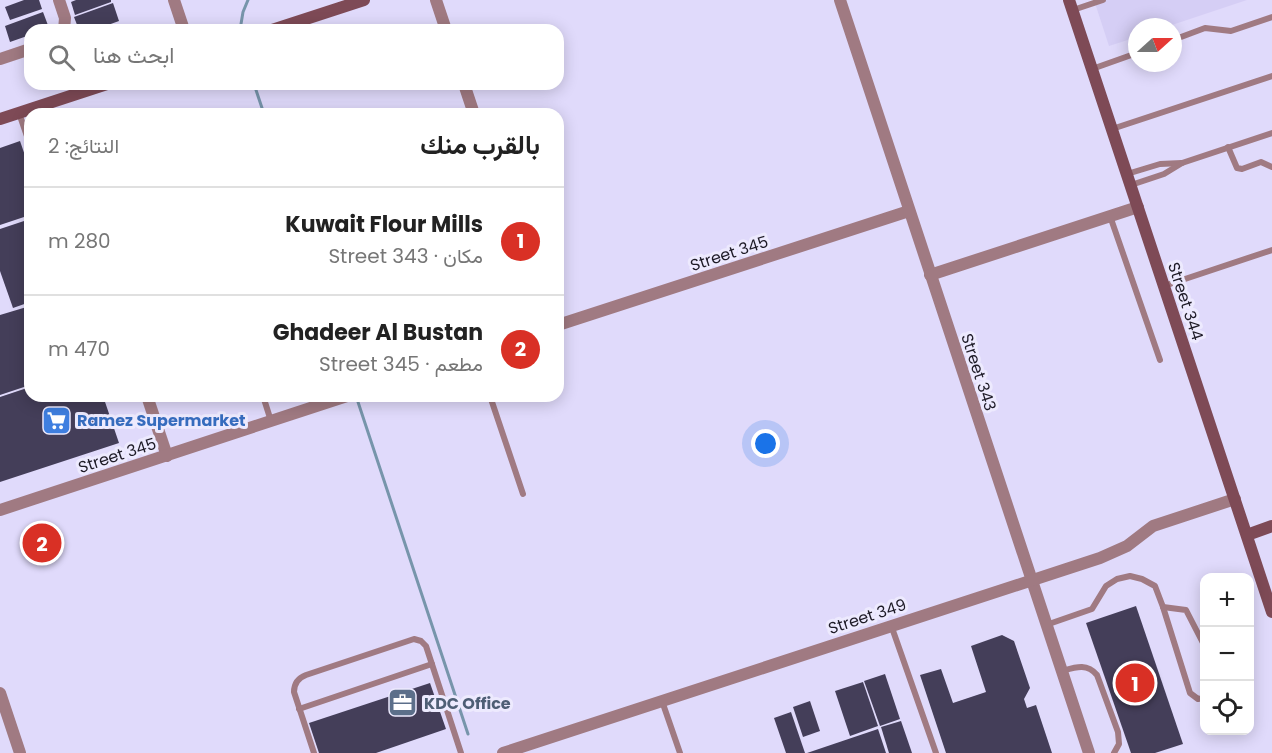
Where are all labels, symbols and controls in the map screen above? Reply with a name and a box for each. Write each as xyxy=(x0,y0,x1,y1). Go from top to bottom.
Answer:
north arrow xyxy=(1128,18,1182,72)
search box xyxy=(24,24,564,90)
text: ابحث هنا xyxy=(93,40,174,71)
icon: search xyxy=(45,41,78,74)
text: بالقرب منك xyxy=(420,127,540,163)
text: النتائج: 2 xyxy=(48,132,119,160)
text: Kuwait Flour Mills xyxy=(285,209,483,240)
text: 280 m xyxy=(48,227,111,255)
text: 1 xyxy=(517,227,524,255)
street label: Street 345 xyxy=(687,230,771,277)
text: مكان · Street 343 xyxy=(328,242,483,270)
street label: Street 344 xyxy=(1162,259,1209,343)
text: Ghadeer Al Bustan xyxy=(273,317,483,348)
street label: Street 343 xyxy=(955,331,1002,414)
text: 470 m xyxy=(48,335,110,363)
text: 2 xyxy=(515,335,526,363)
text: مطعم · Street 345 xyxy=(319,350,483,378)
supermarket icon: Ramez Supermarket xyxy=(40,404,72,436)
place label: Ramez Supermarket xyxy=(77,409,246,432)
your location xyxy=(751,429,780,458)
street label: Street 345 xyxy=(75,432,159,479)
pin: 2 xyxy=(22,520,62,566)
map controls xyxy=(1200,573,1254,735)
button: + xyxy=(1200,573,1254,627)
street label: Street 349 xyxy=(825,593,909,640)
button: − xyxy=(1200,627,1254,681)
pin: 1 xyxy=(1116,660,1154,706)
button: locate xyxy=(1200,681,1254,735)
office icon: KDC Office xyxy=(387,687,419,719)
place label: KDC Office xyxy=(424,692,511,715)

